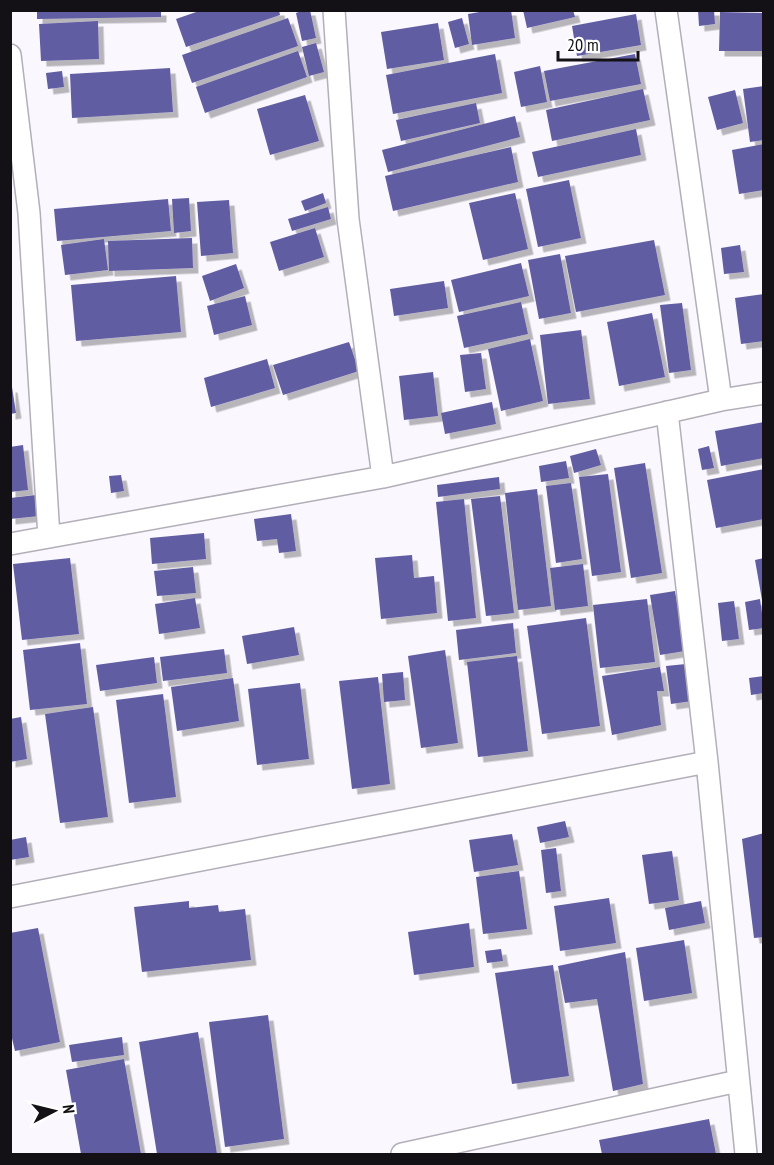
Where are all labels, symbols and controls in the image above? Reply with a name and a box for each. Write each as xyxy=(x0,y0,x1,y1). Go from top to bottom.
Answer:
scale bar xyxy=(558,24,638,62)
text: 20 m xyxy=(567,33,599,56)
north arrow xyxy=(24,1081,84,1141)
text: N xyxy=(58,1104,79,1115)

